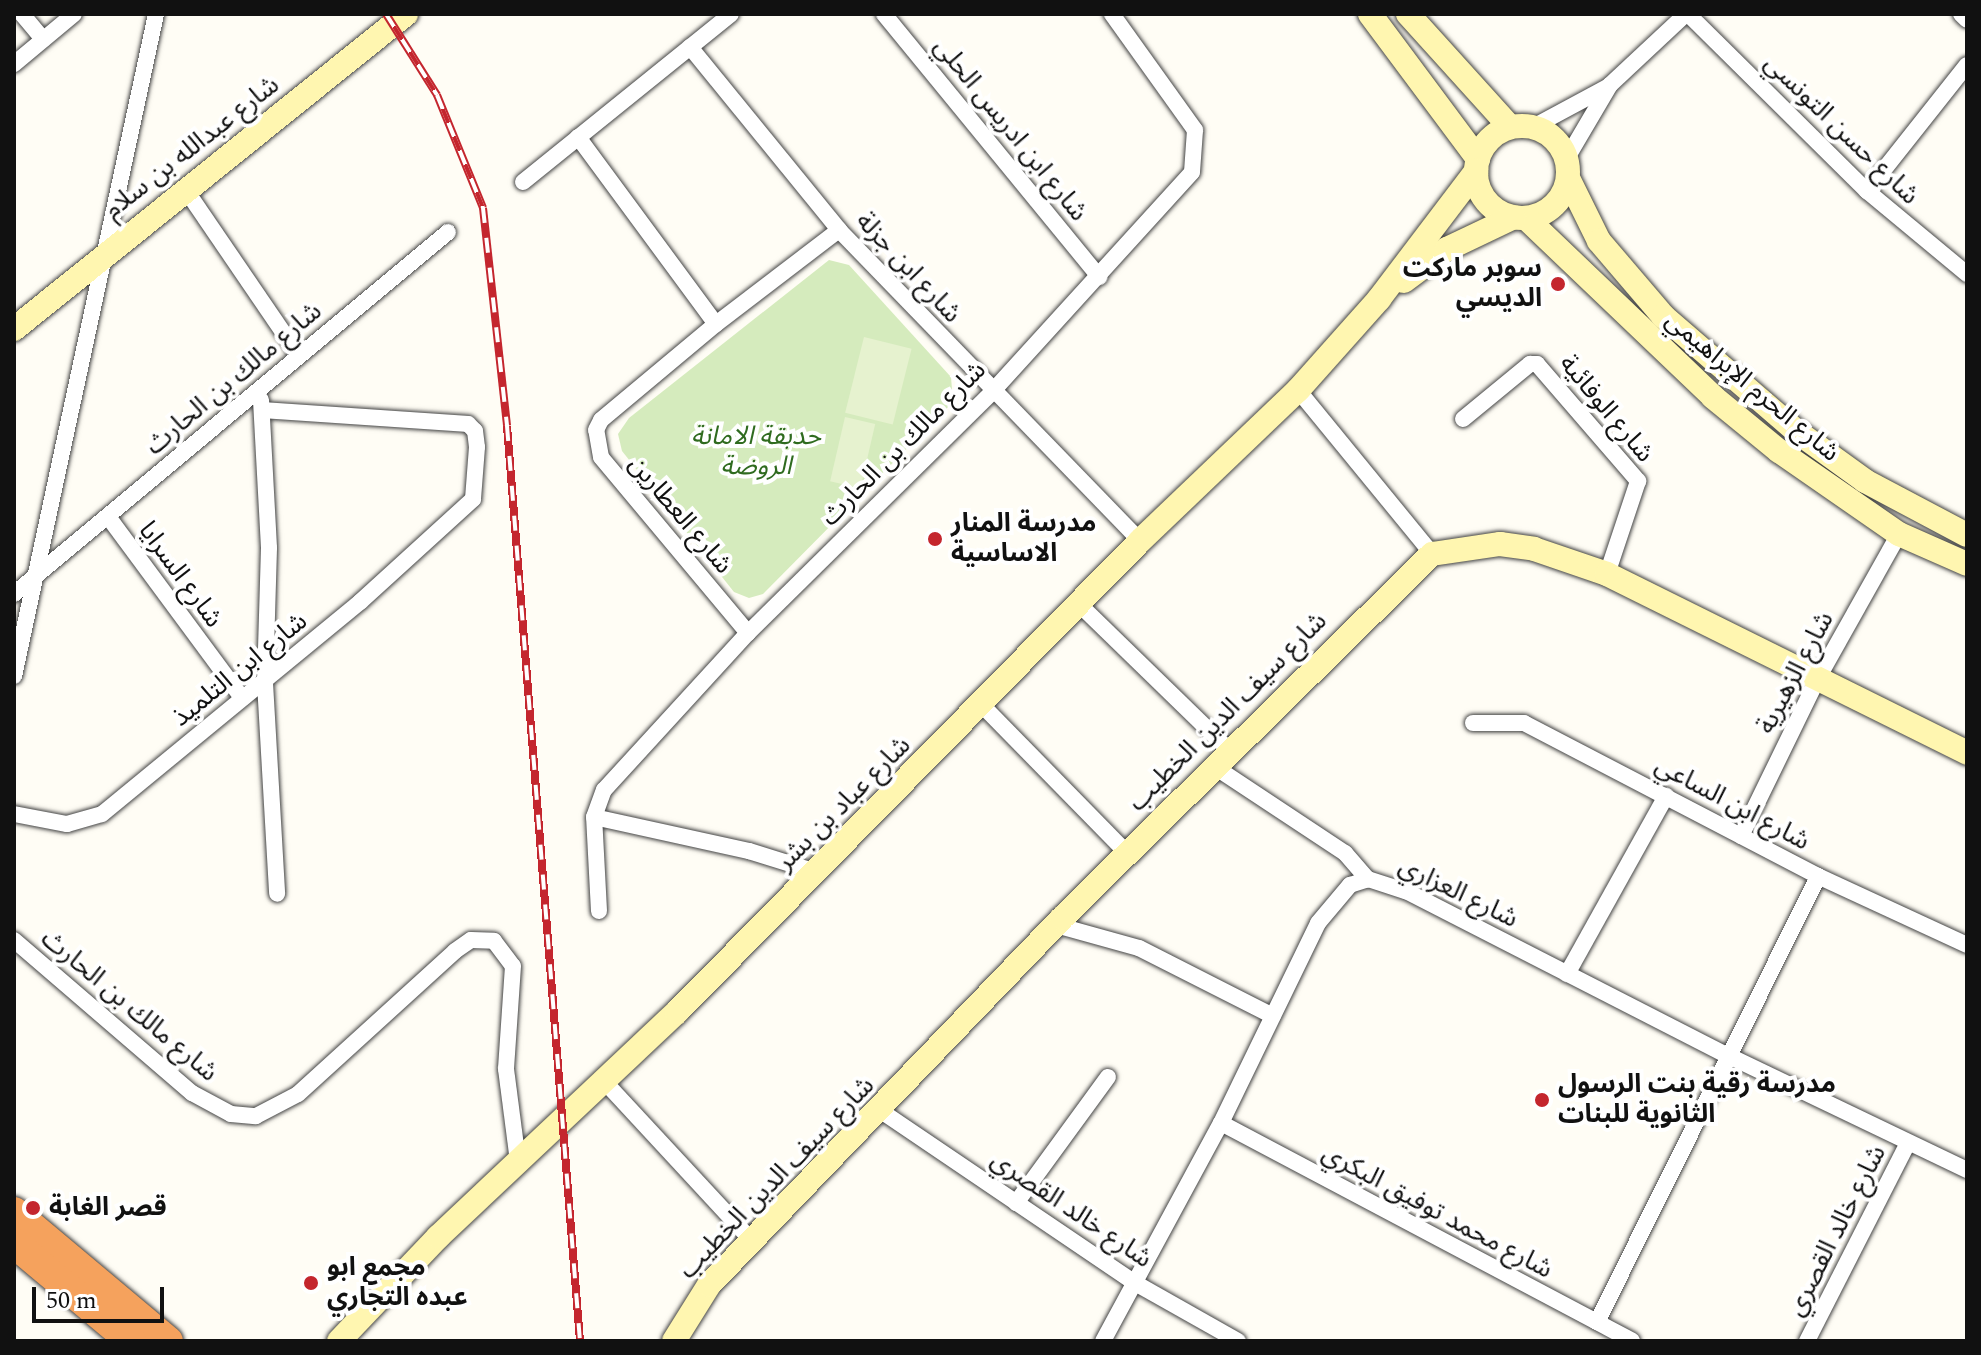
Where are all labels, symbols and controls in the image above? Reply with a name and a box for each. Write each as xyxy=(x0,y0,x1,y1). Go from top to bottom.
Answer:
street label: شارع ابن ادريس الحلي xyxy=(926,32,1094,228)
street label: شارع حسن التونسي xyxy=(1757,48,1925,212)
street label: شارع عبدالله بن سلام xyxy=(98,70,286,226)
street label: شارع ابن جزلة xyxy=(849,206,967,330)
place label: سوبر ماركت الديسي xyxy=(1403,253,1542,314)
marker: سوبر ماركت الديسي xyxy=(1549,275,1567,293)
street label: شارع مالك بن الحارث xyxy=(140,296,328,462)
street label: شارع الحرم الإبراهيمي xyxy=(1658,305,1846,469)
street label: شارع الوفائية xyxy=(1552,349,1660,469)
street label: شارع مالك بن الحارث xyxy=(815,355,993,533)
park label: حدبقة الامانة الروضة xyxy=(691,421,821,482)
street label: شارع العطارين xyxy=(621,449,739,581)
place label: مدرسة المنار الاساسية xyxy=(951,508,1096,570)
street label: شارع السرايا xyxy=(131,516,229,634)
marker: مدرسة المنار الاساسية xyxy=(926,530,944,548)
street label: شارع ابن التلميذ xyxy=(166,606,314,734)
street label: شارع سيف الدين الخطيب xyxy=(1122,606,1334,818)
street label: شارع الزهيرية xyxy=(1751,607,1841,739)
street label: شارع عباد بن بشر xyxy=(770,730,918,878)
street label: شارع ابن الساعي xyxy=(1649,750,1815,858)
street label: شارع العزاري xyxy=(1393,851,1523,935)
street label: شارع مالك بن الحارث xyxy=(35,923,223,1089)
place label: مدرسة رقية بنت الرسول الثانوية للبنات xyxy=(1558,1069,1836,1130)
street label: شارع سيف الدين الخطيب xyxy=(673,1071,881,1285)
marker: مدرسة رقية بنت الرسول الثانوية للبنات xyxy=(1533,1091,1551,1109)
street label: شارع محمد توفيق البكري xyxy=(1316,1138,1558,1286)
street label: شارع خالد القصري xyxy=(1780,1140,1894,1322)
street label: شارع خالد القصري xyxy=(984,1145,1158,1275)
place label: قصر الغابة xyxy=(49,1192,167,1224)
marker: قصر الغابة xyxy=(24,1199,42,1217)
place label: مجمع ابو عبده التجاري xyxy=(327,1252,468,1314)
scale bar xyxy=(36,1271,168,1321)
marker: مجمع ابو عبده التجاري xyxy=(302,1274,320,1292)
text: 50 m xyxy=(46,1283,97,1319)

